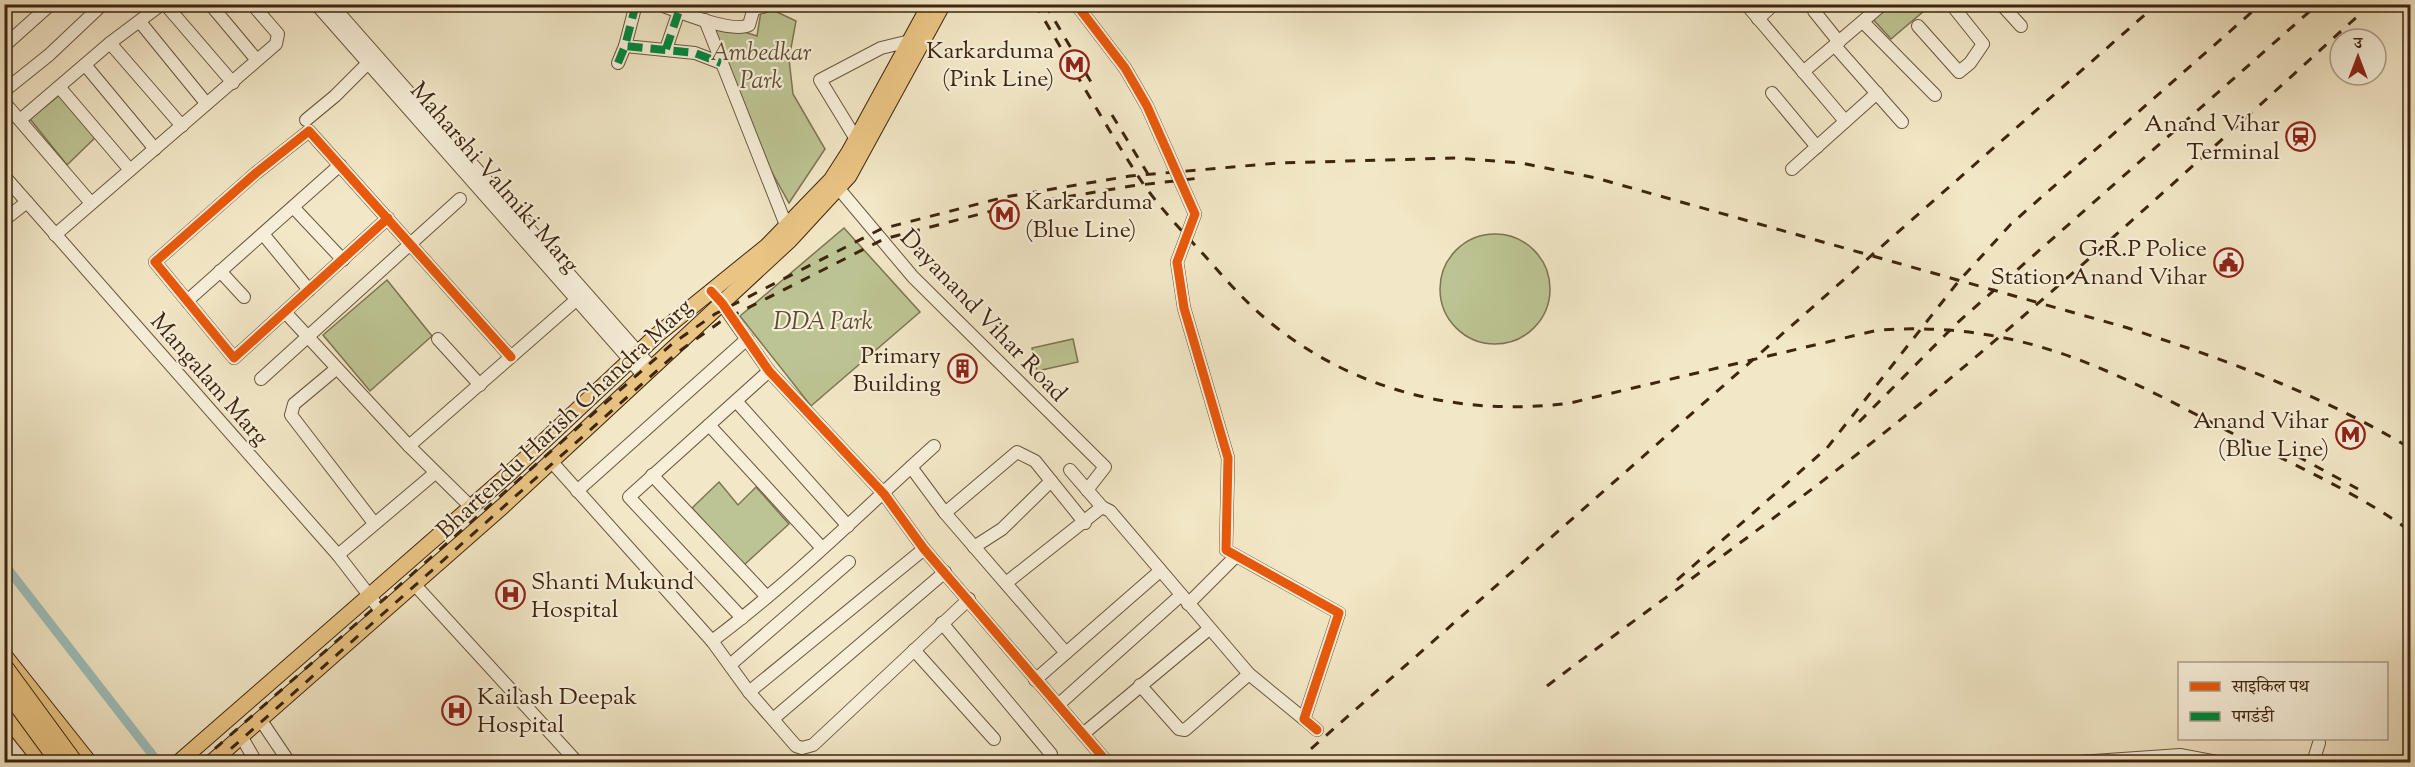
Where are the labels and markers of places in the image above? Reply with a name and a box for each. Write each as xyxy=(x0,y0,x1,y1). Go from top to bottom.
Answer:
place label: Karkarduma (Pink Line) xyxy=(926,35,1054,97)
metro station icon: Karkarduma (Pink Line) xyxy=(1059,48,1091,80)
place label: Anand Vihar Terminal xyxy=(2144,108,2280,170)
station icon: Anand Vihar Terminal xyxy=(2285,121,2317,153)
place label: Karkarduma (Blue Line) xyxy=(1025,186,1153,248)
metro station icon: Karkarduma (Blue Line) xyxy=(988,199,1020,231)
place label: G.R.P Police Station Anand Vihar xyxy=(1990,233,2207,295)
public building icon: G.R.P Police Station Anand Vihar xyxy=(2212,246,2244,278)
place label: Primary Building xyxy=(853,340,941,402)
building icon: Primary Building xyxy=(946,353,978,385)
place label: Anand Vihar (Blue Line) xyxy=(2193,405,2329,467)
metro station icon: Anand Vihar (Blue Line) xyxy=(2334,418,2366,450)
place label: Shanti Mukund Hospital xyxy=(531,566,694,628)
hospital icon: Shanti Mukund Hospital xyxy=(494,579,526,611)
place label: Kailash Deepak Hospital xyxy=(477,681,637,743)
hospital icon: Kailash Deepak Hospital xyxy=(440,694,472,726)

